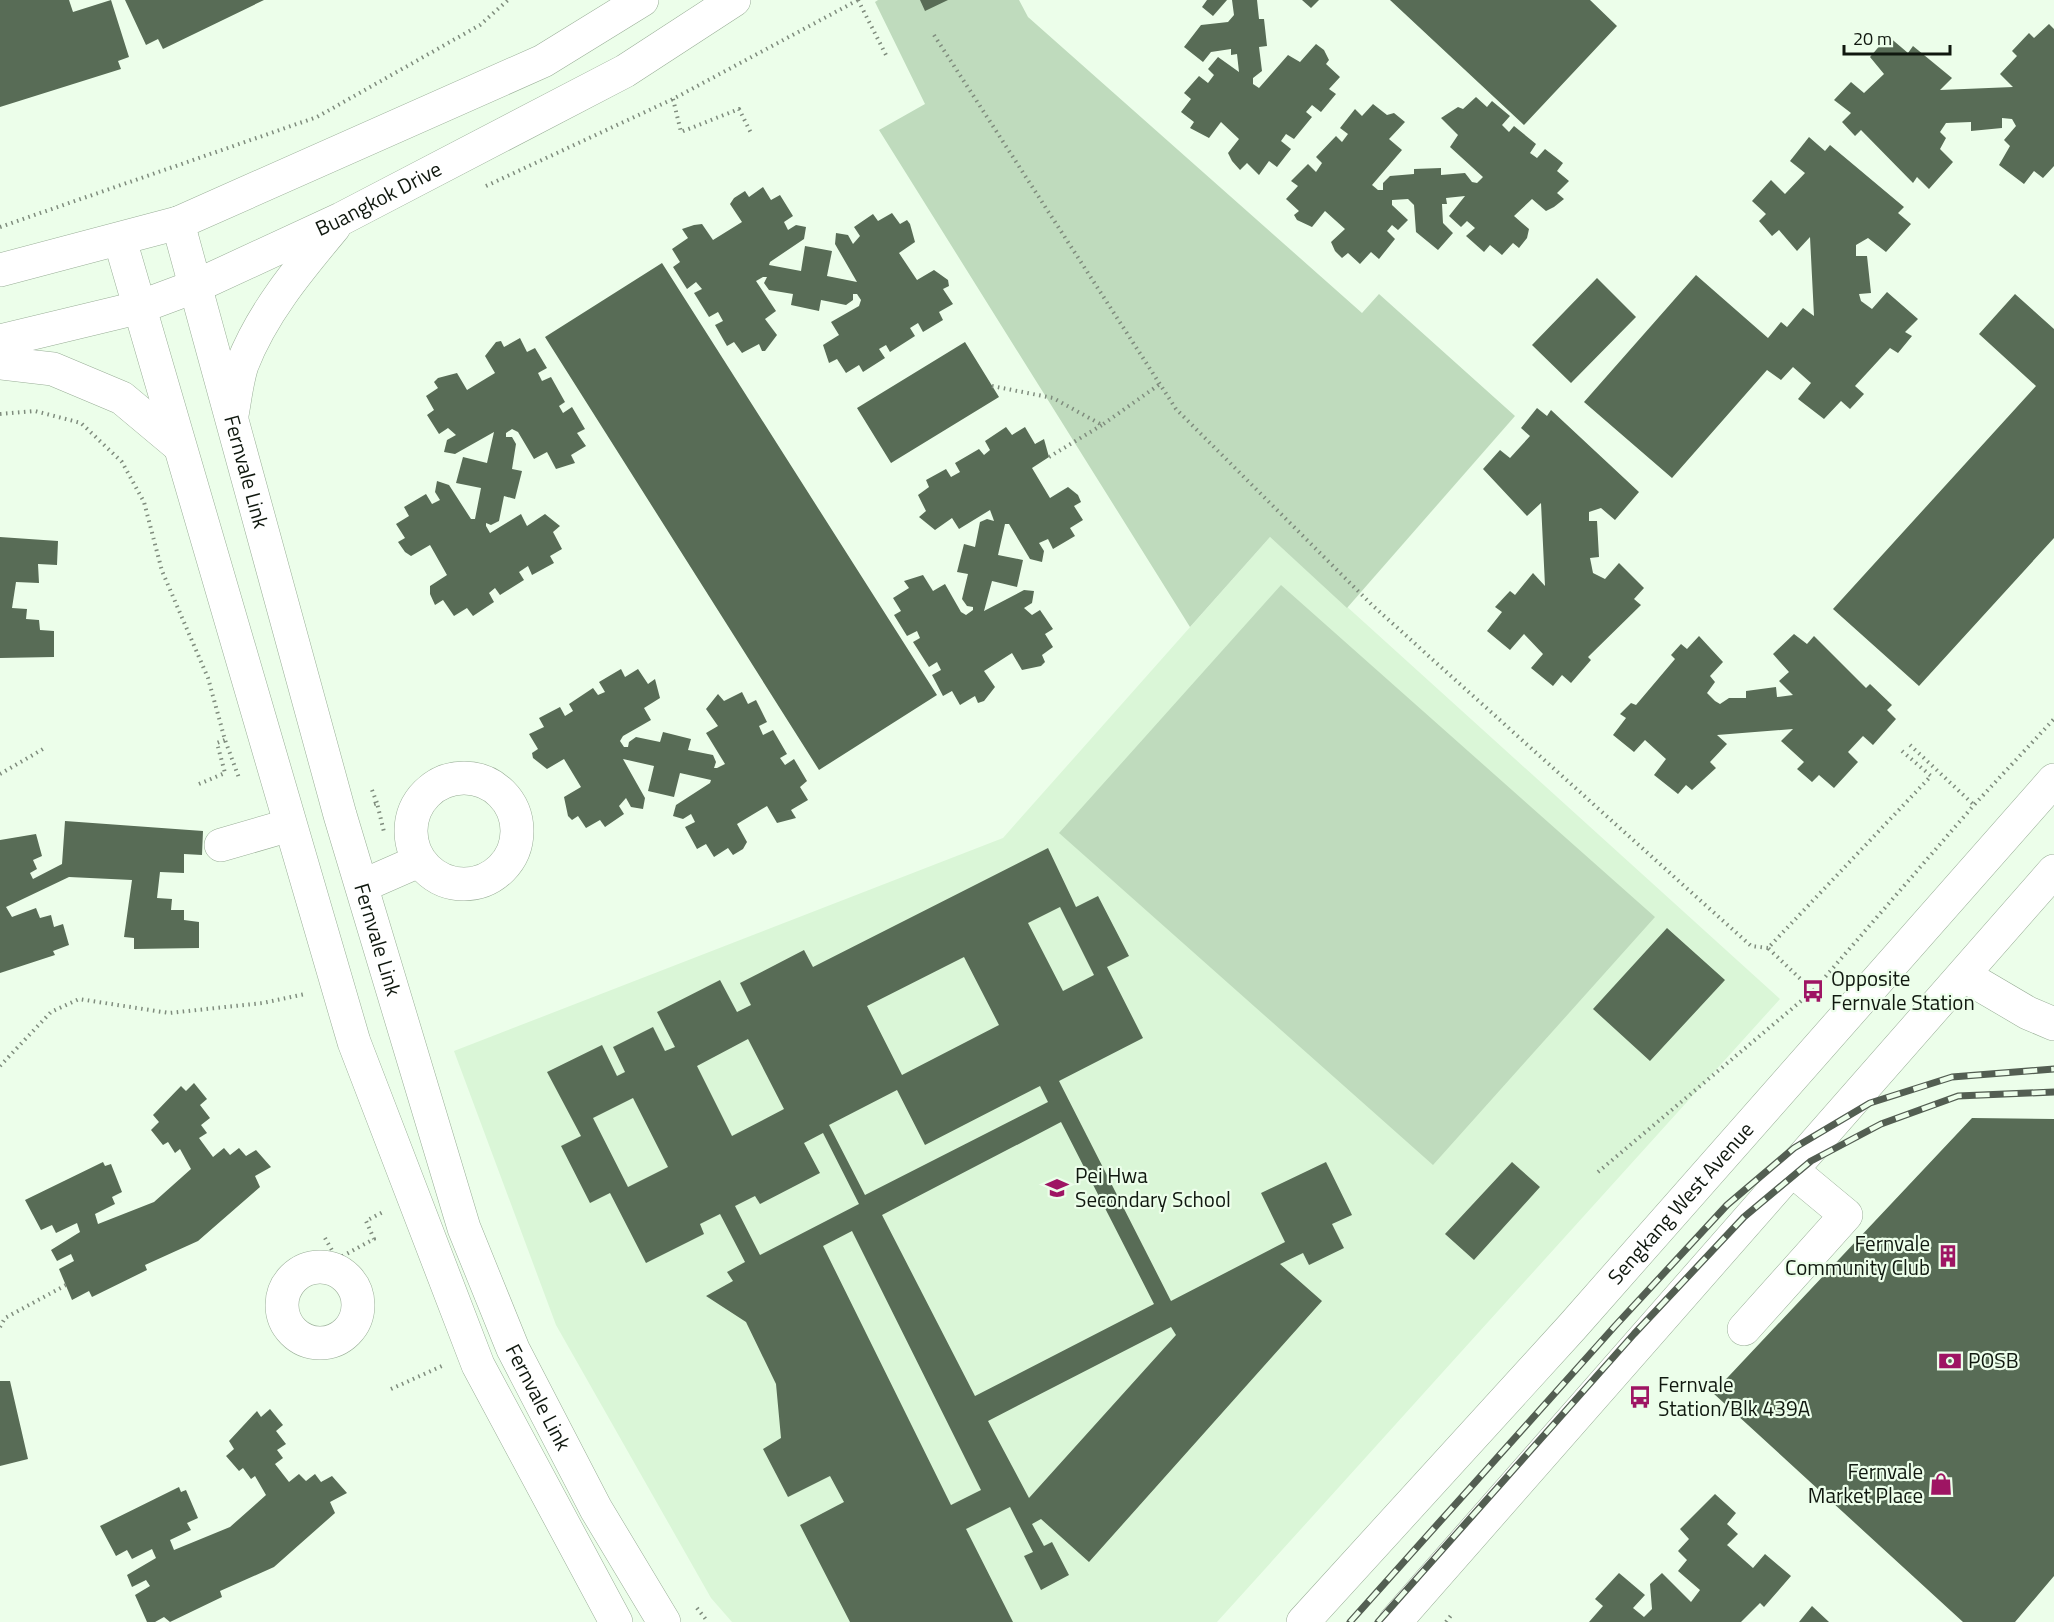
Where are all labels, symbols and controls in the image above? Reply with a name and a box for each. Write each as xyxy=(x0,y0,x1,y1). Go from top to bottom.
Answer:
scale bar xyxy=(1844,18,1950,56)
text: 20 m xyxy=(1853,25,1892,52)
street label: Buangkok Drive xyxy=(310,152,447,244)
street label: Fernvale Link xyxy=(216,411,278,532)
street label: Fernvale Link xyxy=(346,879,410,1000)
place label: Opposite Fernvale Station xyxy=(1831,962,1975,1018)
bus stop icon: Opposite Fernvale Station xyxy=(1800,978,1826,1004)
street label: Sengkang West Avenue xyxy=(1600,1114,1761,1291)
place label: Pei Hwa Secondary School xyxy=(1075,1159,1231,1215)
school or university icon: Pei Hwa Secondary School xyxy=(1044,1175,1070,1201)
place label: Fernvale Community Club xyxy=(1785,1227,1930,1283)
building icon: Fernvale Community Club xyxy=(1935,1243,1961,1269)
street label: Fernvale Link xyxy=(498,1338,580,1456)
place label: POSB xyxy=(1968,1344,2019,1376)
bank icon: POSB xyxy=(1937,1348,1963,1374)
place label: Fernvale Station/Blk 439A xyxy=(1658,1368,1811,1424)
bus stop icon: Fernvale Station/Blk 439A xyxy=(1627,1384,1653,1410)
place label: Fernvale Market Place xyxy=(1808,1455,1923,1511)
shop icon: Fernvale Market Place xyxy=(1928,1471,1954,1497)

